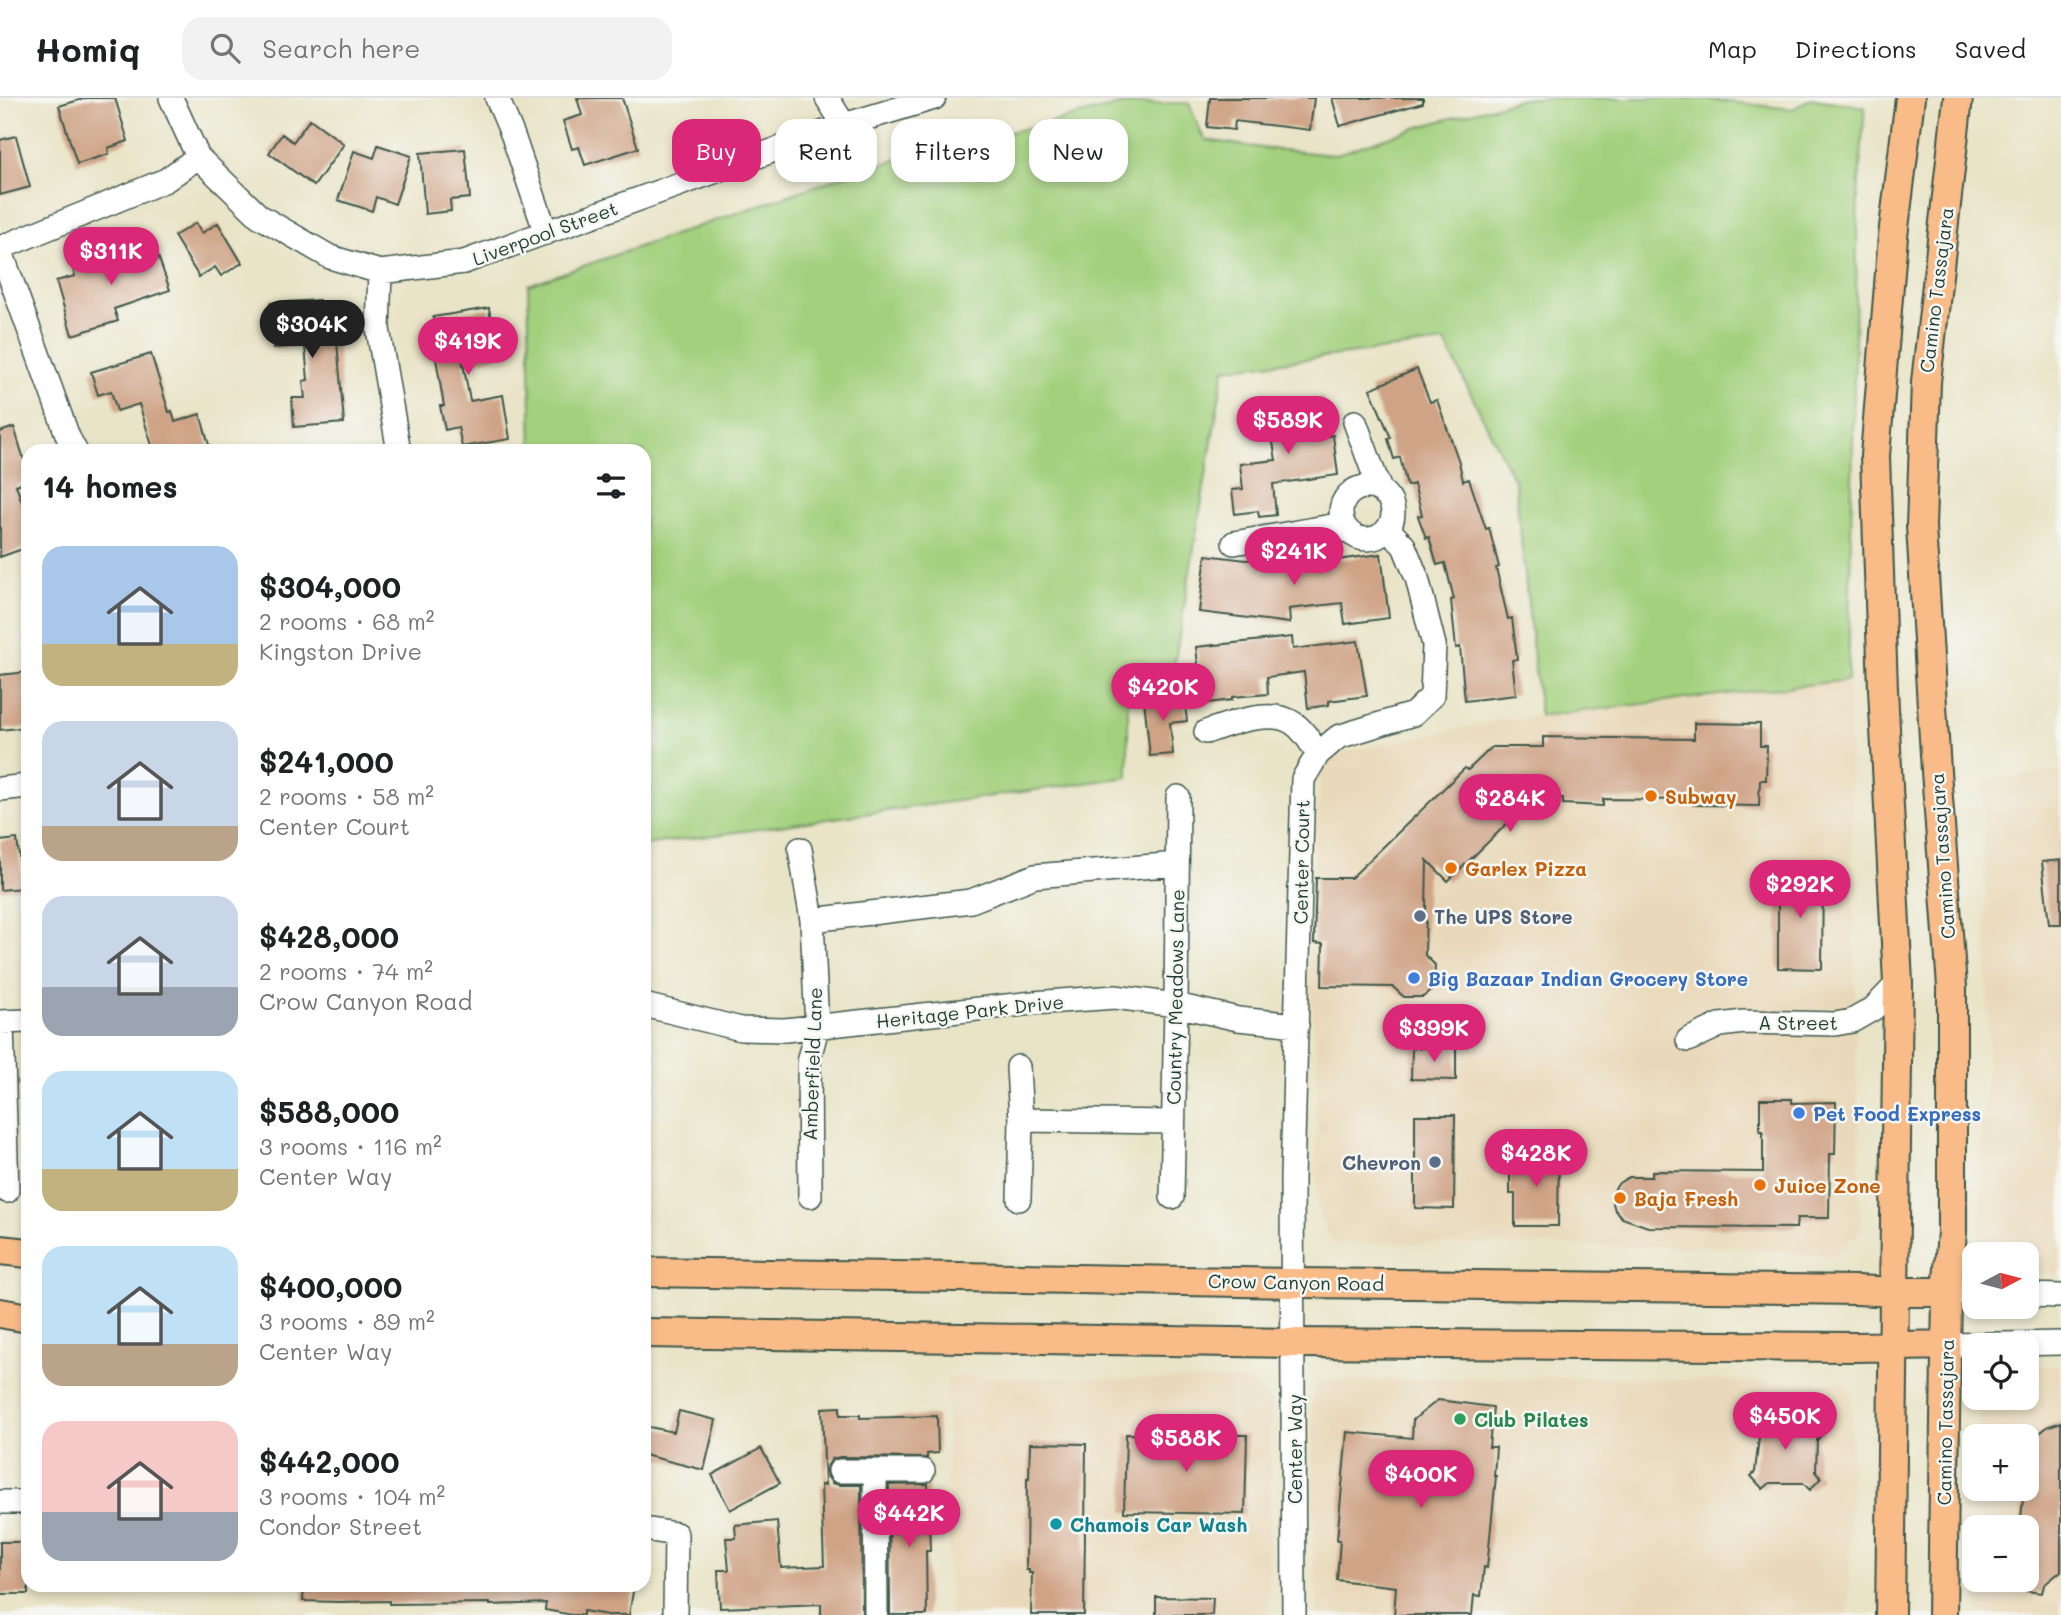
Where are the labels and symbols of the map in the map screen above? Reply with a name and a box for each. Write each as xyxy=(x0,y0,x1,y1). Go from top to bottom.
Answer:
street label: Liverpool Street xyxy=(469,195,621,271)
street label: Camino Tassajara xyxy=(1913,206,1959,374)
pin: $311K xyxy=(62,228,160,287)
pin: $304K xyxy=(263,300,361,360)
pin: $419K xyxy=(419,317,517,377)
pin: $589K xyxy=(1239,396,1337,456)
pin: $241K xyxy=(1245,528,1343,587)
pin: $420K xyxy=(1114,664,1212,723)
street label: Camino Tassajara xyxy=(1924,772,1960,940)
pin: $284K xyxy=(1461,774,1559,834)
place label: Subway xyxy=(1665,784,1736,809)
marker: Subway xyxy=(1643,788,1659,804)
street label: Center Court xyxy=(1287,799,1315,925)
place label: Garlex Pizza xyxy=(1465,856,1587,881)
marker: Garlex Pizza xyxy=(1443,860,1459,876)
pin: $292K xyxy=(1751,860,1849,920)
street label: Country Meadows Lane xyxy=(1161,889,1189,1105)
place label: The UPS Store xyxy=(1434,904,1573,929)
marker: The UPS Store xyxy=(1412,908,1428,924)
place label: Big Bazaar Indian Grocery Store xyxy=(1428,966,1748,991)
marker: Big Bazaar Indian Grocery Store xyxy=(1406,970,1422,986)
street label: Amberfield Lane xyxy=(797,987,827,1141)
street label: Heritage Park Drive xyxy=(875,989,1065,1033)
pin: $399K xyxy=(1385,1004,1483,1064)
street label: A Street xyxy=(1758,1010,1838,1035)
place label: Pet Food Express xyxy=(1813,1101,1981,1126)
marker: Pet Food Express xyxy=(1791,1105,1807,1121)
pin: $428K xyxy=(1487,1130,1585,1189)
place label: Chevron xyxy=(1342,1150,1421,1175)
marker: Chevron xyxy=(1427,1154,1443,1170)
place label: Juice Zone xyxy=(1774,1173,1881,1198)
marker: Juice Zone xyxy=(1752,1177,1768,1193)
place label: Baja Fresh xyxy=(1634,1186,1738,1211)
marker: Baja Fresh xyxy=(1612,1190,1628,1206)
north arrow xyxy=(1962,1242,2039,1320)
street label: Crow Canyon Road xyxy=(1208,1268,1384,1296)
street label: Camino Tassajara xyxy=(1931,1339,1959,1505)
pin: $450K xyxy=(1736,1392,1834,1452)
street label: Center Way xyxy=(1282,1394,1307,1504)
place label: Club Pilates xyxy=(1474,1407,1589,1432)
marker: Club Pilates xyxy=(1452,1411,1468,1427)
pin: $588K xyxy=(1137,1414,1235,1474)
pin: $400K xyxy=(1372,1450,1470,1510)
pin: $442K xyxy=(860,1490,958,1549)
place label: Chamois Car Wash xyxy=(1070,1512,1247,1537)
marker: Chamois Car Wash xyxy=(1048,1516,1064,1532)

